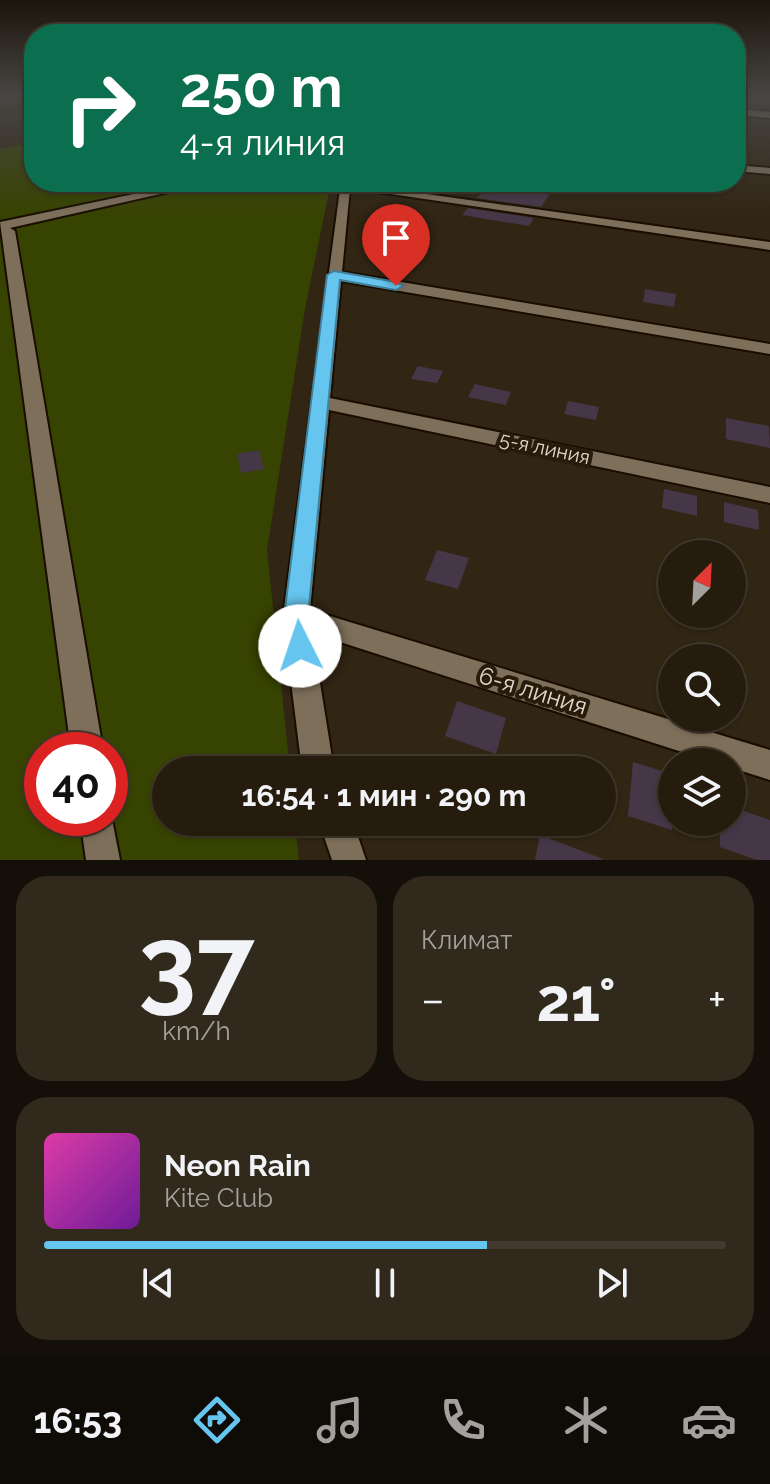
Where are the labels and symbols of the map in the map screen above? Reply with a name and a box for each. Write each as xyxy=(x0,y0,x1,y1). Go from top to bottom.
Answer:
pin xyxy=(362,204,430,286)
street label: 5-я линия xyxy=(498,427,592,469)
north arrow xyxy=(658,540,746,628)
position arrow xyxy=(258,604,342,688)
street label: 6-я линия xyxy=(475,660,591,721)
speed limit sign: 40 xyxy=(24,732,128,836)

